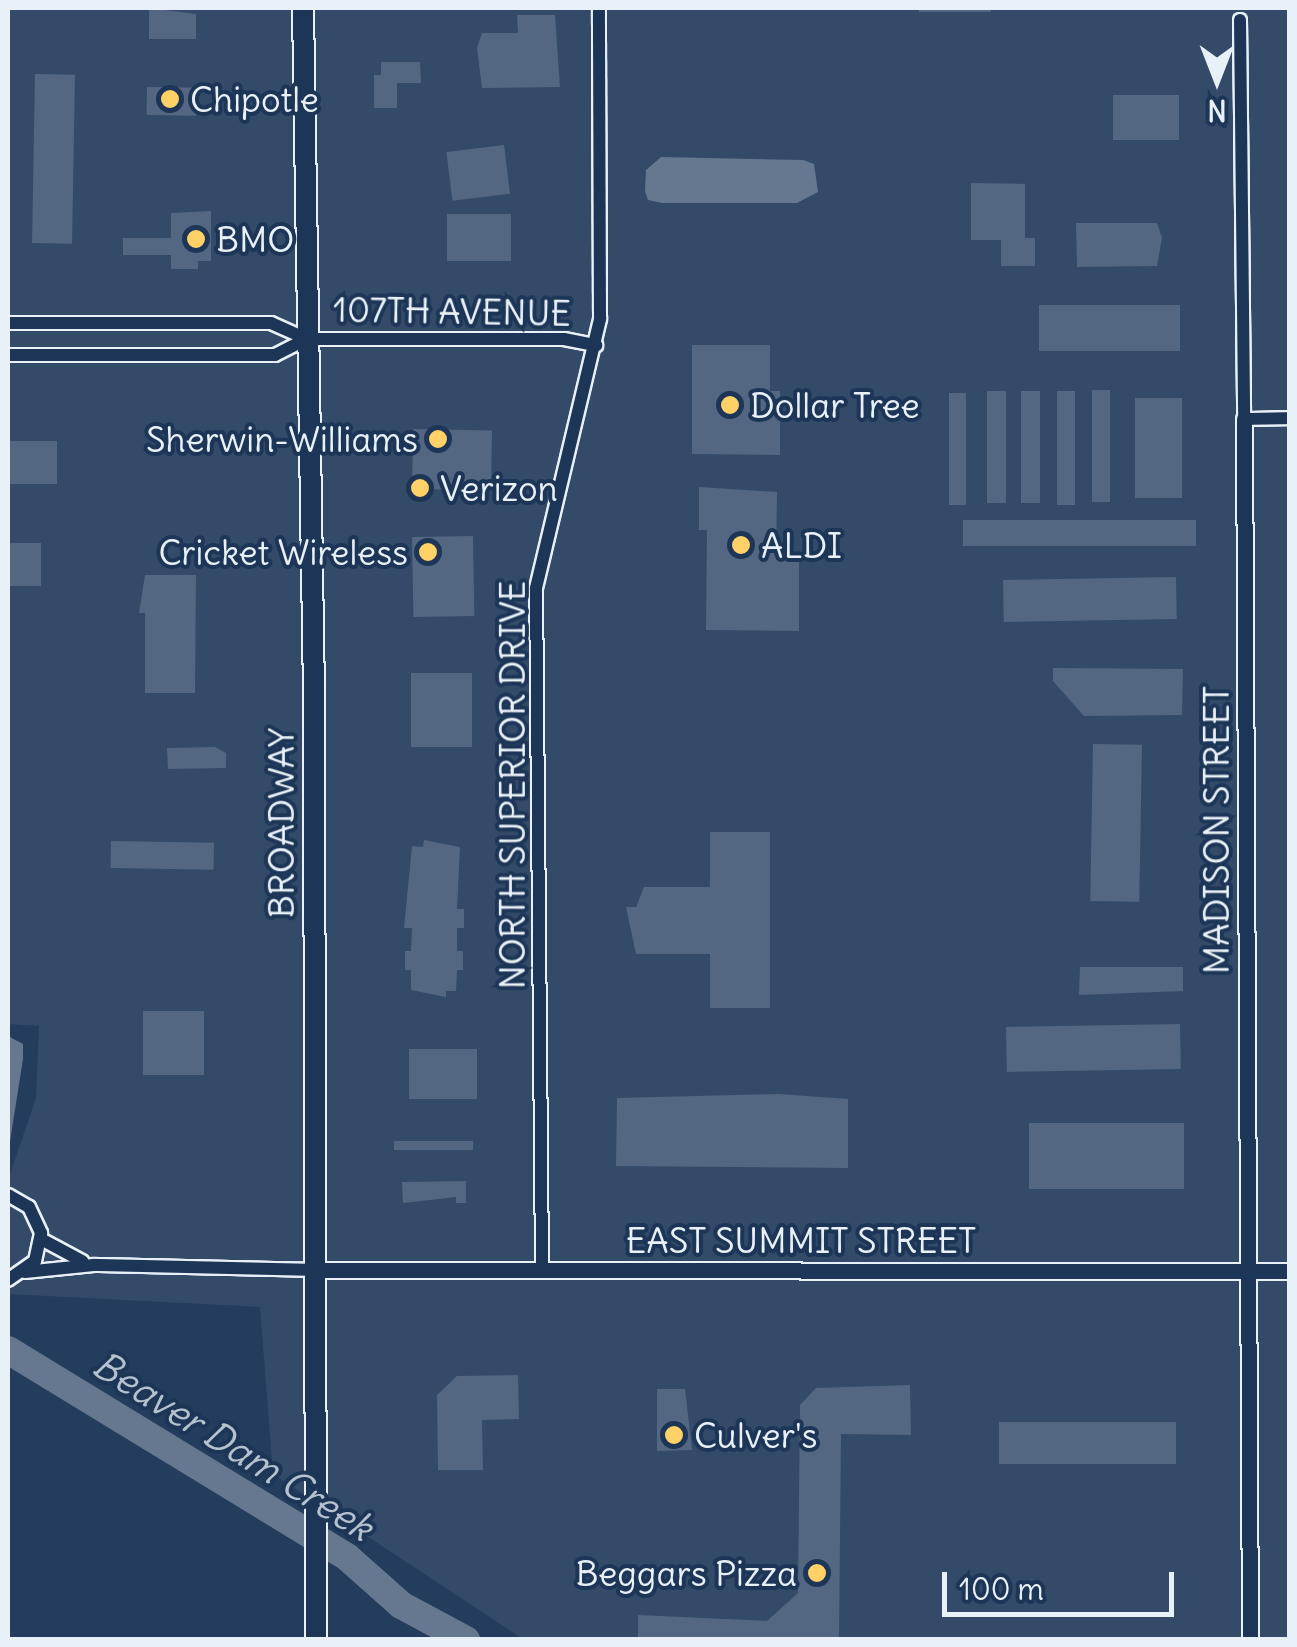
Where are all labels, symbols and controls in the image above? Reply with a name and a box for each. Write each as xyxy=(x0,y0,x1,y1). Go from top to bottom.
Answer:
north arrow xyxy=(1167,30,1267,130)
place label: Chipotle xyxy=(190,78,319,120)
marker: Chipotle xyxy=(159,88,181,110)
text: N xyxy=(1207,92,1227,128)
place label: BMO xyxy=(216,218,294,260)
marker: BMO xyxy=(185,228,207,250)
street label: 107TH AVENUE xyxy=(333,288,571,334)
place label: Dollar Tree xyxy=(750,384,920,426)
marker: Dollar Tree xyxy=(719,394,741,416)
place label: Sherwin-Williams xyxy=(146,418,418,460)
marker: Sherwin-Williams xyxy=(427,428,449,450)
place label: Verizon xyxy=(440,467,558,509)
marker: Verizon xyxy=(409,477,431,499)
place label: ALDI xyxy=(761,524,842,566)
place label: Cricket Wireless xyxy=(158,531,408,573)
marker: ALDI xyxy=(730,534,752,556)
marker: Cricket Wireless xyxy=(417,541,439,563)
street label: NORTH SUPERIOR DRIVE xyxy=(491,581,533,989)
street label: MADISON STREET xyxy=(1195,686,1237,974)
street label: BROADWAY xyxy=(260,728,302,918)
street label: EAST SUMMIT STREET xyxy=(626,1219,976,1261)
water label: Beaver Dam Creek xyxy=(85,1342,381,1550)
place label: Culver's xyxy=(694,1414,817,1456)
marker: Culver's xyxy=(663,1424,685,1446)
place label: Beggars Pizza xyxy=(576,1552,797,1594)
scale bar xyxy=(947,1552,1180,1614)
marker: Beggars Pizza xyxy=(806,1562,828,1584)
text: 100 m xyxy=(959,1570,1044,1608)

